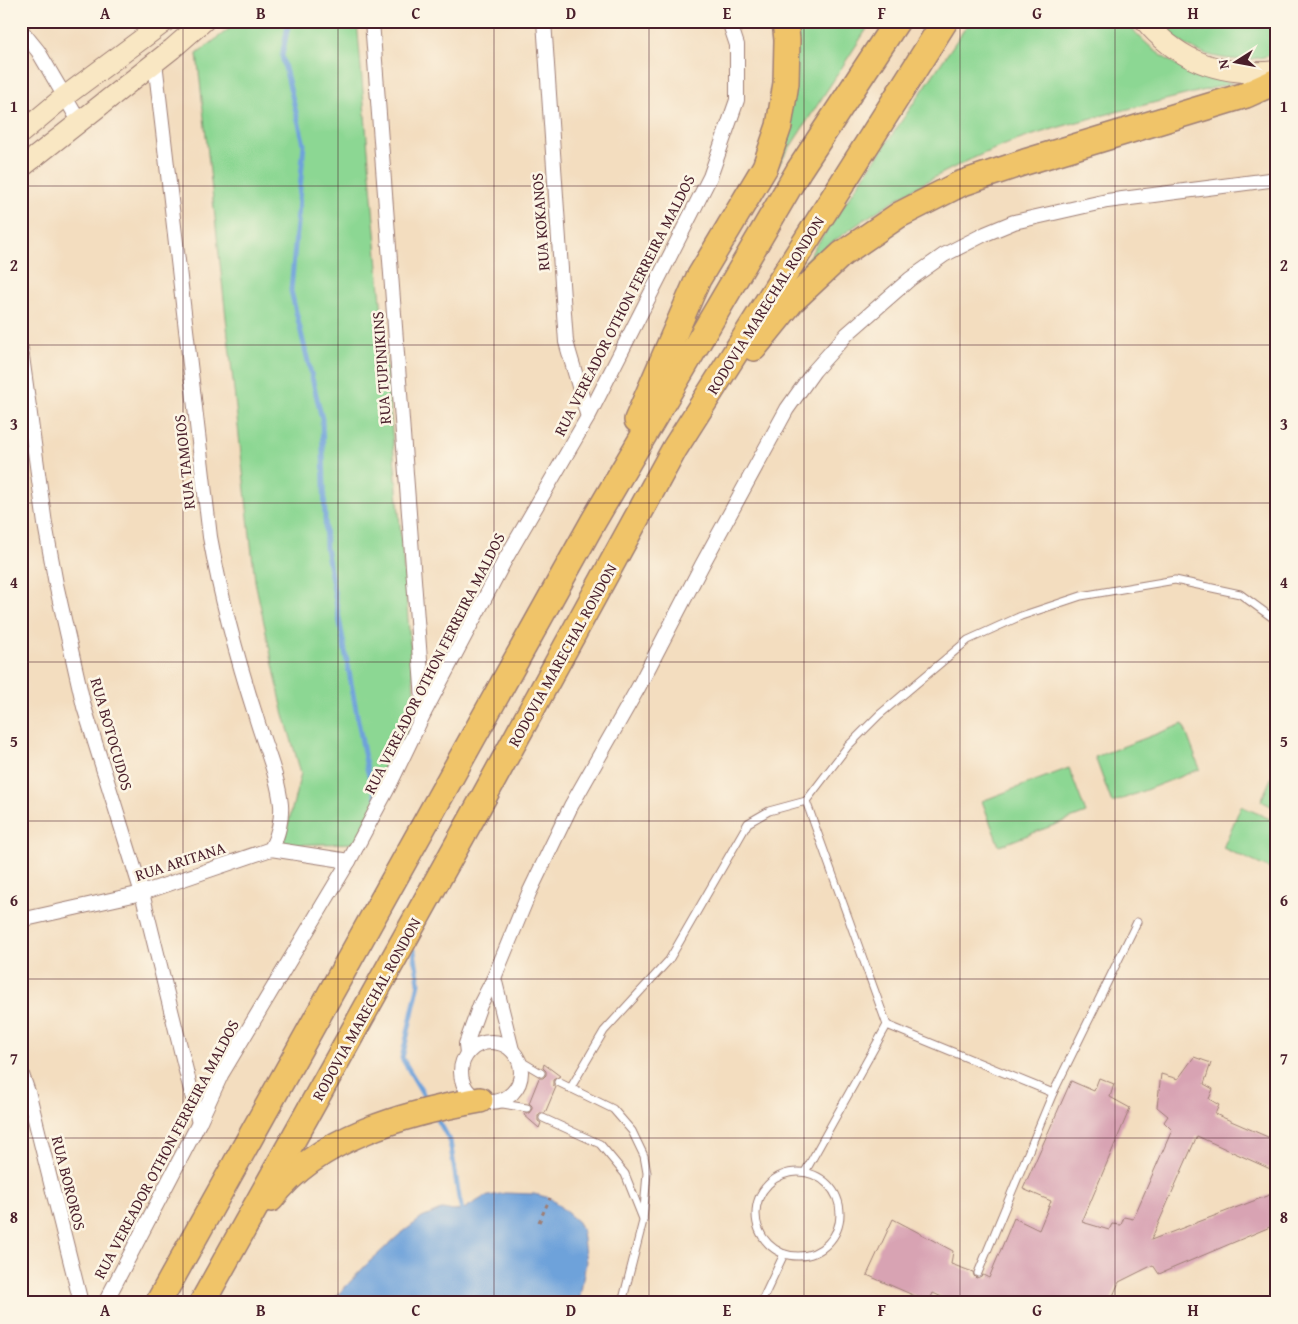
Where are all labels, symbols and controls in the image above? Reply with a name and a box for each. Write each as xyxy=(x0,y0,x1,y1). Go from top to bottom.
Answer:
text: A xyxy=(100,1,111,25)
text: B xyxy=(256,1,266,25)
text: C xyxy=(411,1,421,25)
text: D xyxy=(566,1,576,25)
text: E xyxy=(723,1,732,25)
text: F xyxy=(878,1,886,25)
text: G xyxy=(1032,1,1042,25)
text: H xyxy=(1187,1,1199,25)
north arrow xyxy=(1210,38,1260,88)
text: N xyxy=(1212,57,1234,71)
text: 1 xyxy=(10,94,18,118)
text: 1 xyxy=(1280,94,1288,118)
street label: RUA VEREADOR OTHON FERREIRA MALDOS xyxy=(547,170,701,440)
street label: RUA KOKANOS xyxy=(525,172,555,272)
street label: RODOVIA MARECHAL RONDON xyxy=(700,211,830,399)
text: 2 xyxy=(10,253,18,277)
text: 2 xyxy=(1280,253,1288,277)
street label: RUA TUPINIKINS xyxy=(365,310,397,425)
text: 3 xyxy=(10,412,18,436)
text: 3 xyxy=(1280,412,1288,436)
street label: RUA TAMOIOS xyxy=(167,413,201,511)
street label: RUA VEREADOR OTHON FERREIRA MALDOS xyxy=(357,528,511,798)
street label: RODOVIA MARECHAL RONDON xyxy=(502,559,623,751)
text: 4 xyxy=(10,570,18,594)
text: 4 xyxy=(1280,570,1288,594)
street label: RUA BOTOCUDOS xyxy=(84,675,140,793)
text: 5 xyxy=(10,729,18,753)
text: 5 xyxy=(1280,729,1288,753)
street label: RUA ARITANA xyxy=(132,835,229,887)
text: 6 xyxy=(10,888,18,912)
text: 6 xyxy=(1280,888,1288,912)
street label: RODOVIA MARECHAL RONDON xyxy=(306,913,427,1105)
street label: RUA VEREADOR OTHON FERREIRA MALDOS xyxy=(87,1015,245,1283)
text: 7 xyxy=(10,1046,18,1070)
text: 7 xyxy=(1280,1046,1288,1070)
street label: RUA BOROROS xyxy=(46,1133,92,1233)
text: 8 xyxy=(10,1205,18,1229)
text: 8 xyxy=(1280,1205,1288,1229)
text: A xyxy=(100,1298,111,1322)
text: B xyxy=(256,1298,266,1322)
text: C xyxy=(411,1298,421,1322)
text: D xyxy=(566,1298,576,1322)
text: E xyxy=(723,1298,732,1322)
text: F xyxy=(878,1298,886,1322)
text: G xyxy=(1032,1298,1042,1322)
text: H xyxy=(1187,1298,1199,1322)

